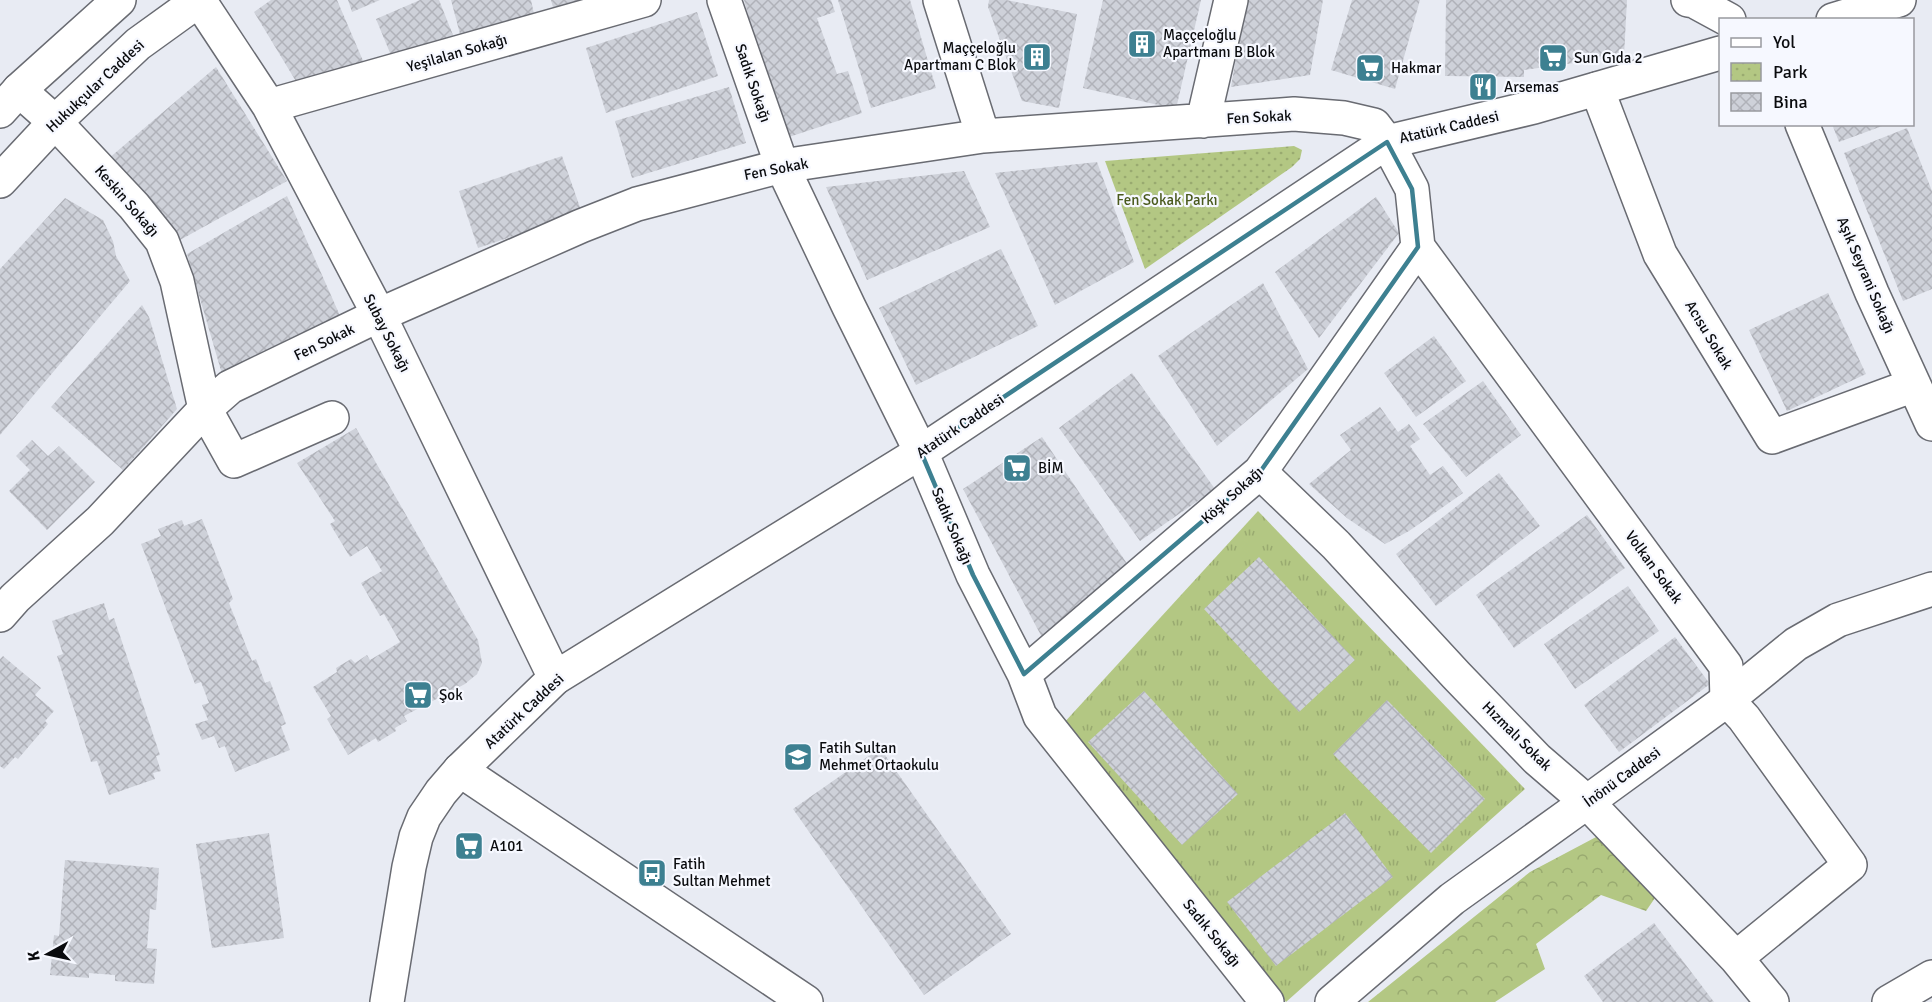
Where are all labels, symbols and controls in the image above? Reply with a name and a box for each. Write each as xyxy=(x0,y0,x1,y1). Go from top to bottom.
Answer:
legend xyxy=(1719,18,1914,126)
place label: Maççeloğlu Apartmanı B Blok xyxy=(1163,26,1275,61)
building icon: Maççeloğlu Apartmanı B Blok xyxy=(1126,28,1158,60)
street label: Yeşilalan Sokağı xyxy=(405,30,509,76)
text: Yol xyxy=(1773,31,1796,53)
street label: Hukukçular Caddesi xyxy=(42,36,148,136)
place label: Maççeloğlu Apartmanı C Blok xyxy=(904,39,1016,74)
street label: Sadık Sokağı xyxy=(731,41,775,125)
building icon: Maççeloğlu Apartmanı C Blok xyxy=(1021,41,1053,73)
supermarket icon: Sun Gıda 2 xyxy=(1537,42,1569,74)
place label: Sun Gıda 2 xyxy=(1574,49,1643,67)
supermarket icon: Hakmar xyxy=(1354,52,1386,84)
place label: Hakmar xyxy=(1391,59,1442,77)
text: Park xyxy=(1773,61,1808,83)
restaurant icon: Arsemas xyxy=(1467,71,1499,103)
place label: Arsemas xyxy=(1504,78,1559,96)
text: Bina xyxy=(1773,91,1808,113)
street label: Fen Sokak xyxy=(1226,106,1292,128)
street label: Atatürk Caddesi xyxy=(1397,107,1501,147)
street label: Fen Sokak xyxy=(742,154,810,184)
street label: Keskin Sokağı xyxy=(91,162,163,240)
park label: Fen Sokak Parkı xyxy=(1116,191,1218,209)
street label: Aşık Seyrani Sokağı xyxy=(1833,214,1899,336)
street label: Subay Sokağı xyxy=(360,291,414,375)
street label: Acısu Sokak xyxy=(1681,297,1737,373)
street label: Fen Sokak xyxy=(291,319,358,364)
street label: Atatürk Caddesi xyxy=(913,390,1007,462)
supermarket icon: BİM xyxy=(1001,452,1033,484)
place label: BİM xyxy=(1038,459,1064,477)
street label: Köşk Sokağı xyxy=(1197,463,1267,527)
street label: Sadık Sokağı xyxy=(928,485,976,567)
street label: Volkan Sokak xyxy=(1622,527,1687,607)
street label: Atatürk Caddesi xyxy=(481,670,567,752)
supermarket icon: Şok xyxy=(402,679,434,711)
place label: Şok xyxy=(439,686,463,704)
street label: Hızmalı Sokak xyxy=(1478,697,1556,775)
place label: Fatih Sultan Mehmet Ortaokulu xyxy=(819,739,939,774)
school or university icon: Fatih Sultan Mehmet Ortaokulu xyxy=(782,741,814,773)
street label: İnönü Caddesi xyxy=(1580,743,1664,811)
supermarket icon: A101 xyxy=(453,830,485,862)
place label: A101 xyxy=(490,837,523,855)
place label: Fati̇h Sultan Mehmet xyxy=(673,855,771,890)
bus stop icon: Fati̇h Sultan Mehmet xyxy=(636,857,668,889)
street label: Sadık Sokağı xyxy=(1179,896,1245,970)
north arrow xyxy=(18,924,78,984)
text: K xyxy=(24,950,45,962)

